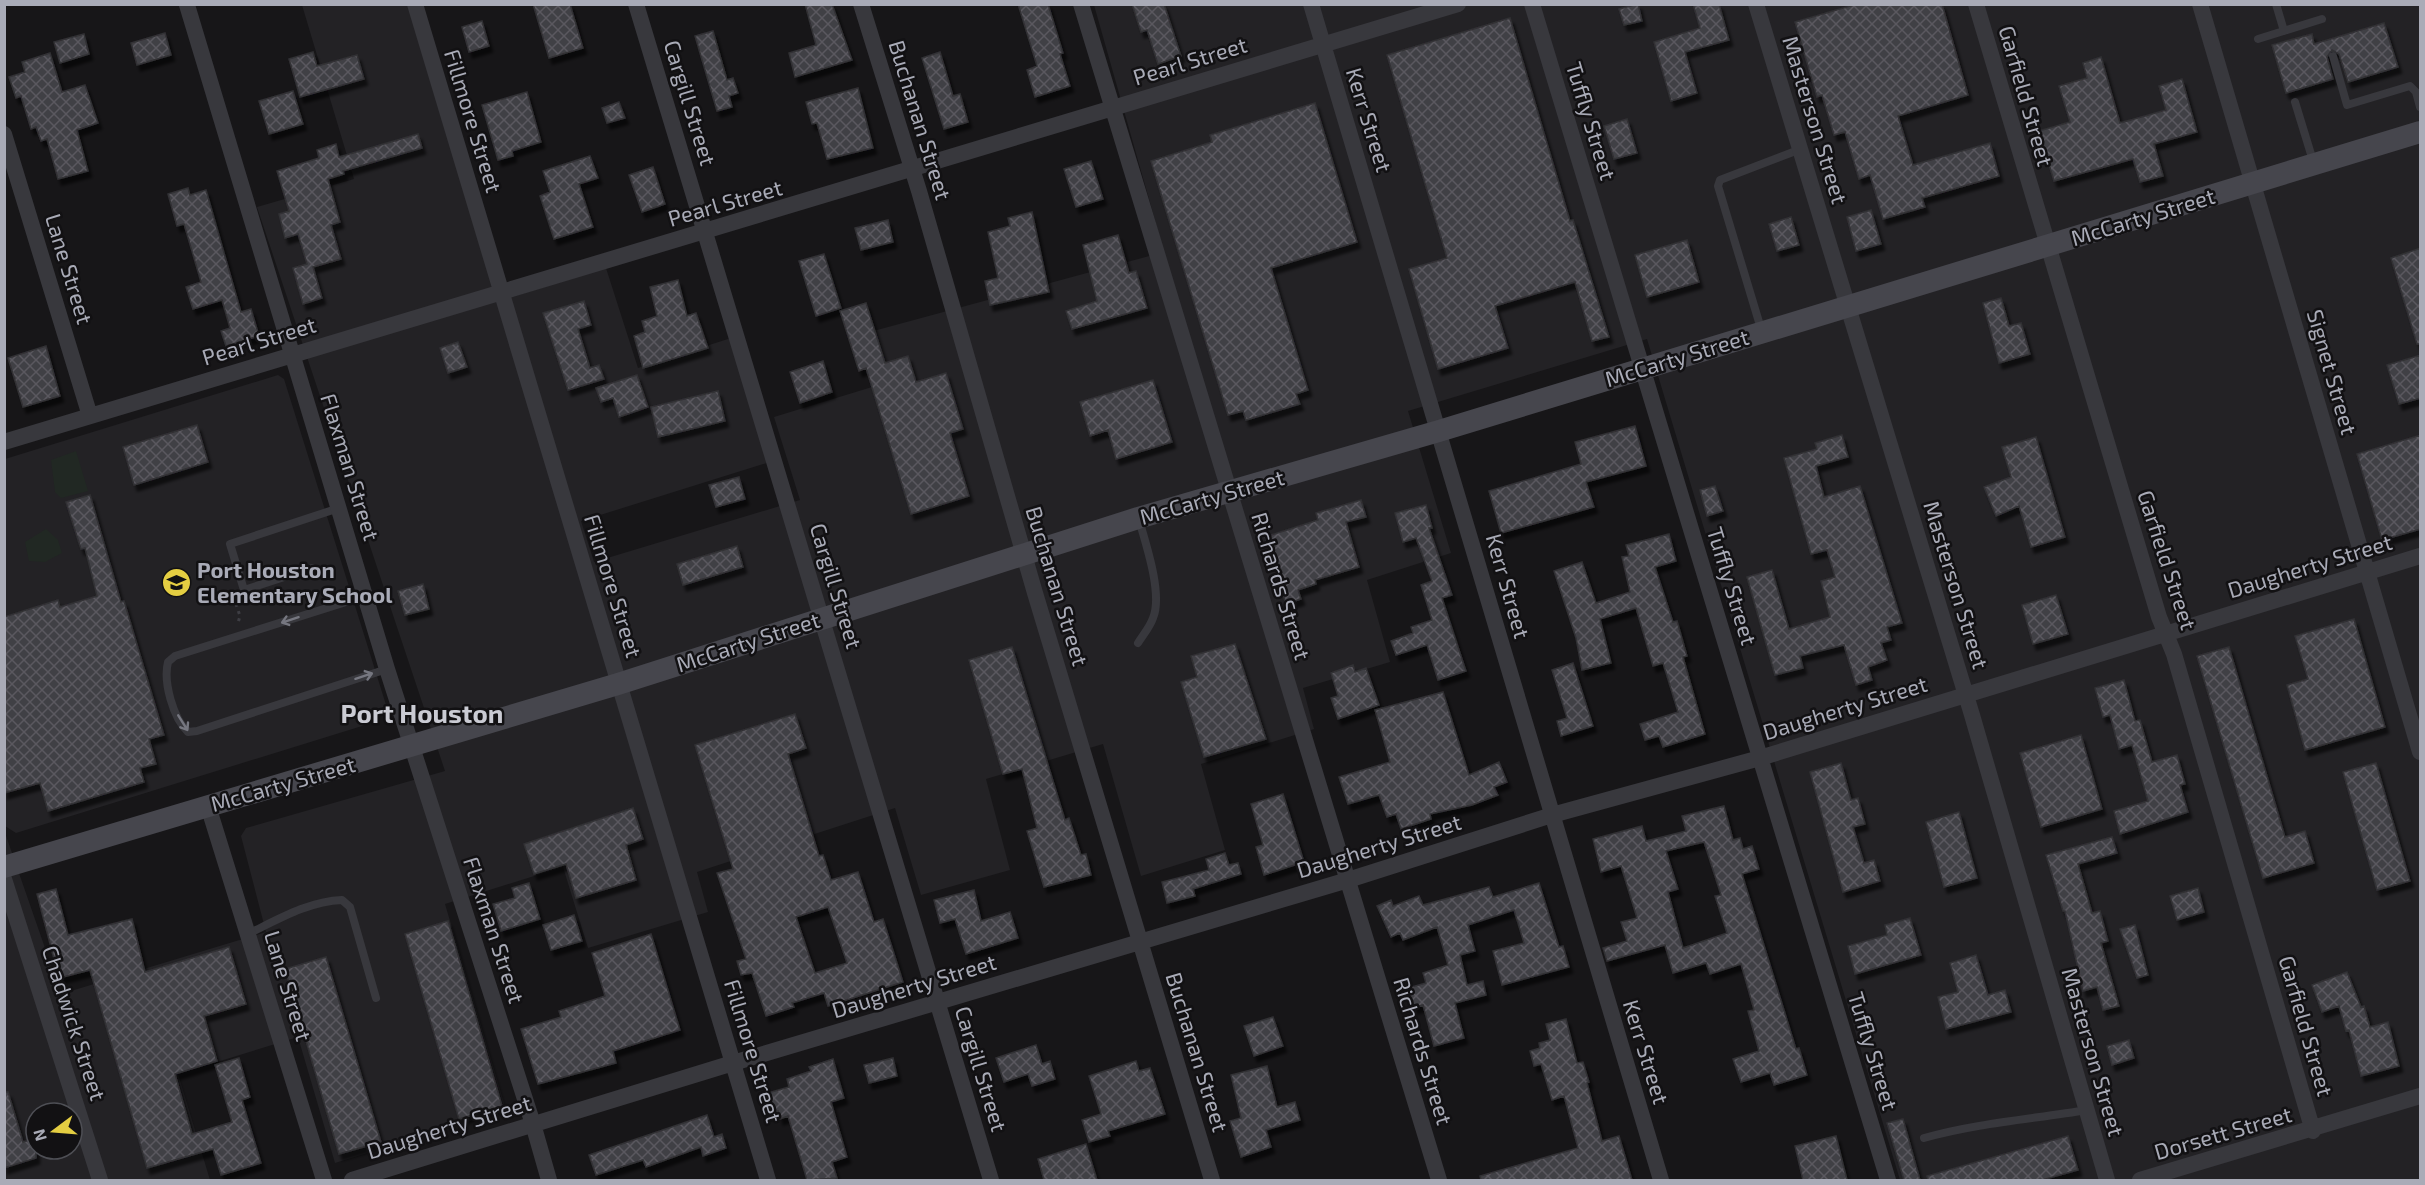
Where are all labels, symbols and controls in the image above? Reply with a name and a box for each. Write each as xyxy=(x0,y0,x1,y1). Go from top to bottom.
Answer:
street label: Garfield Street xyxy=(1994,22,2059,169)
street label: Pearl Street xyxy=(1130,30,1250,90)
street label: Masterson Street xyxy=(1778,33,1854,207)
street label: Cargill Street xyxy=(660,37,722,169)
street label: Buchanan Street xyxy=(884,37,958,203)
street label: Fillmore Street xyxy=(440,46,508,196)
street label: Tuffly Street xyxy=(1562,59,1622,183)
street label: Kerr Street xyxy=(1342,64,1398,175)
street label: Pearl Street xyxy=(665,173,785,231)
street label: McCarty Street xyxy=(2068,182,2218,250)
street label: Lane Street xyxy=(41,210,99,327)
street label: Signet Street xyxy=(2303,306,2363,437)
street label: Pearl Street xyxy=(199,310,319,370)
street label: McCarty Street xyxy=(1602,323,1752,391)
street label: Flaxman Street xyxy=(316,390,386,543)
street label: McCarty Street xyxy=(1136,463,1287,529)
street label: Garfield Street xyxy=(2133,487,2203,633)
street label: Masterson Street xyxy=(1919,498,1995,672)
street label: Buchanan Street xyxy=(1021,503,1095,669)
street label: Richards Street xyxy=(1247,509,1317,663)
street label: Fillmore Street xyxy=(580,511,648,661)
street label: Cargill Street xyxy=(806,520,868,652)
street label: Tuffly Street xyxy=(1703,524,1763,648)
street label: Daugherty Street xyxy=(2224,528,2395,602)
street label: Kerr Street xyxy=(1482,530,1536,641)
place label: Port Houston Elementary School xyxy=(197,556,393,608)
school or university icon: Port Houston Elementary School xyxy=(160,567,192,599)
street label: McCarty Street xyxy=(673,606,823,676)
one-way arrow xyxy=(281,615,300,626)
one-way arrow xyxy=(354,670,373,681)
street label: Daugherty Street xyxy=(1759,670,1930,744)
district label: Port Houston xyxy=(341,697,503,728)
one-way arrow xyxy=(176,715,189,732)
street label: McCarty Street xyxy=(207,750,358,816)
street label: Daugherty Street xyxy=(1293,808,1464,882)
street label: Flaxman Street xyxy=(459,853,531,1006)
street label: Lane Street xyxy=(260,927,318,1044)
street label: Chadwick Street xyxy=(38,942,112,1103)
street label: Daugherty Street xyxy=(828,948,999,1022)
street label: Garfield Street xyxy=(2274,952,2339,1099)
street label: Masterson Street xyxy=(2057,964,2130,1139)
street label: Buchanan Street xyxy=(1161,969,1235,1135)
street label: Richards Street xyxy=(1389,974,1459,1128)
street label: Fillmore Street xyxy=(720,976,788,1126)
street label: Tuffly Street xyxy=(1844,989,1904,1113)
street label: Kerr Street xyxy=(1619,996,1675,1107)
street label: Cargill Street xyxy=(951,1003,1013,1135)
street label: Daugherty Street xyxy=(363,1089,534,1163)
street label: Dorsett Street xyxy=(2151,1100,2294,1164)
north arrow xyxy=(24,1101,84,1161)
text: N xyxy=(28,1127,50,1143)

